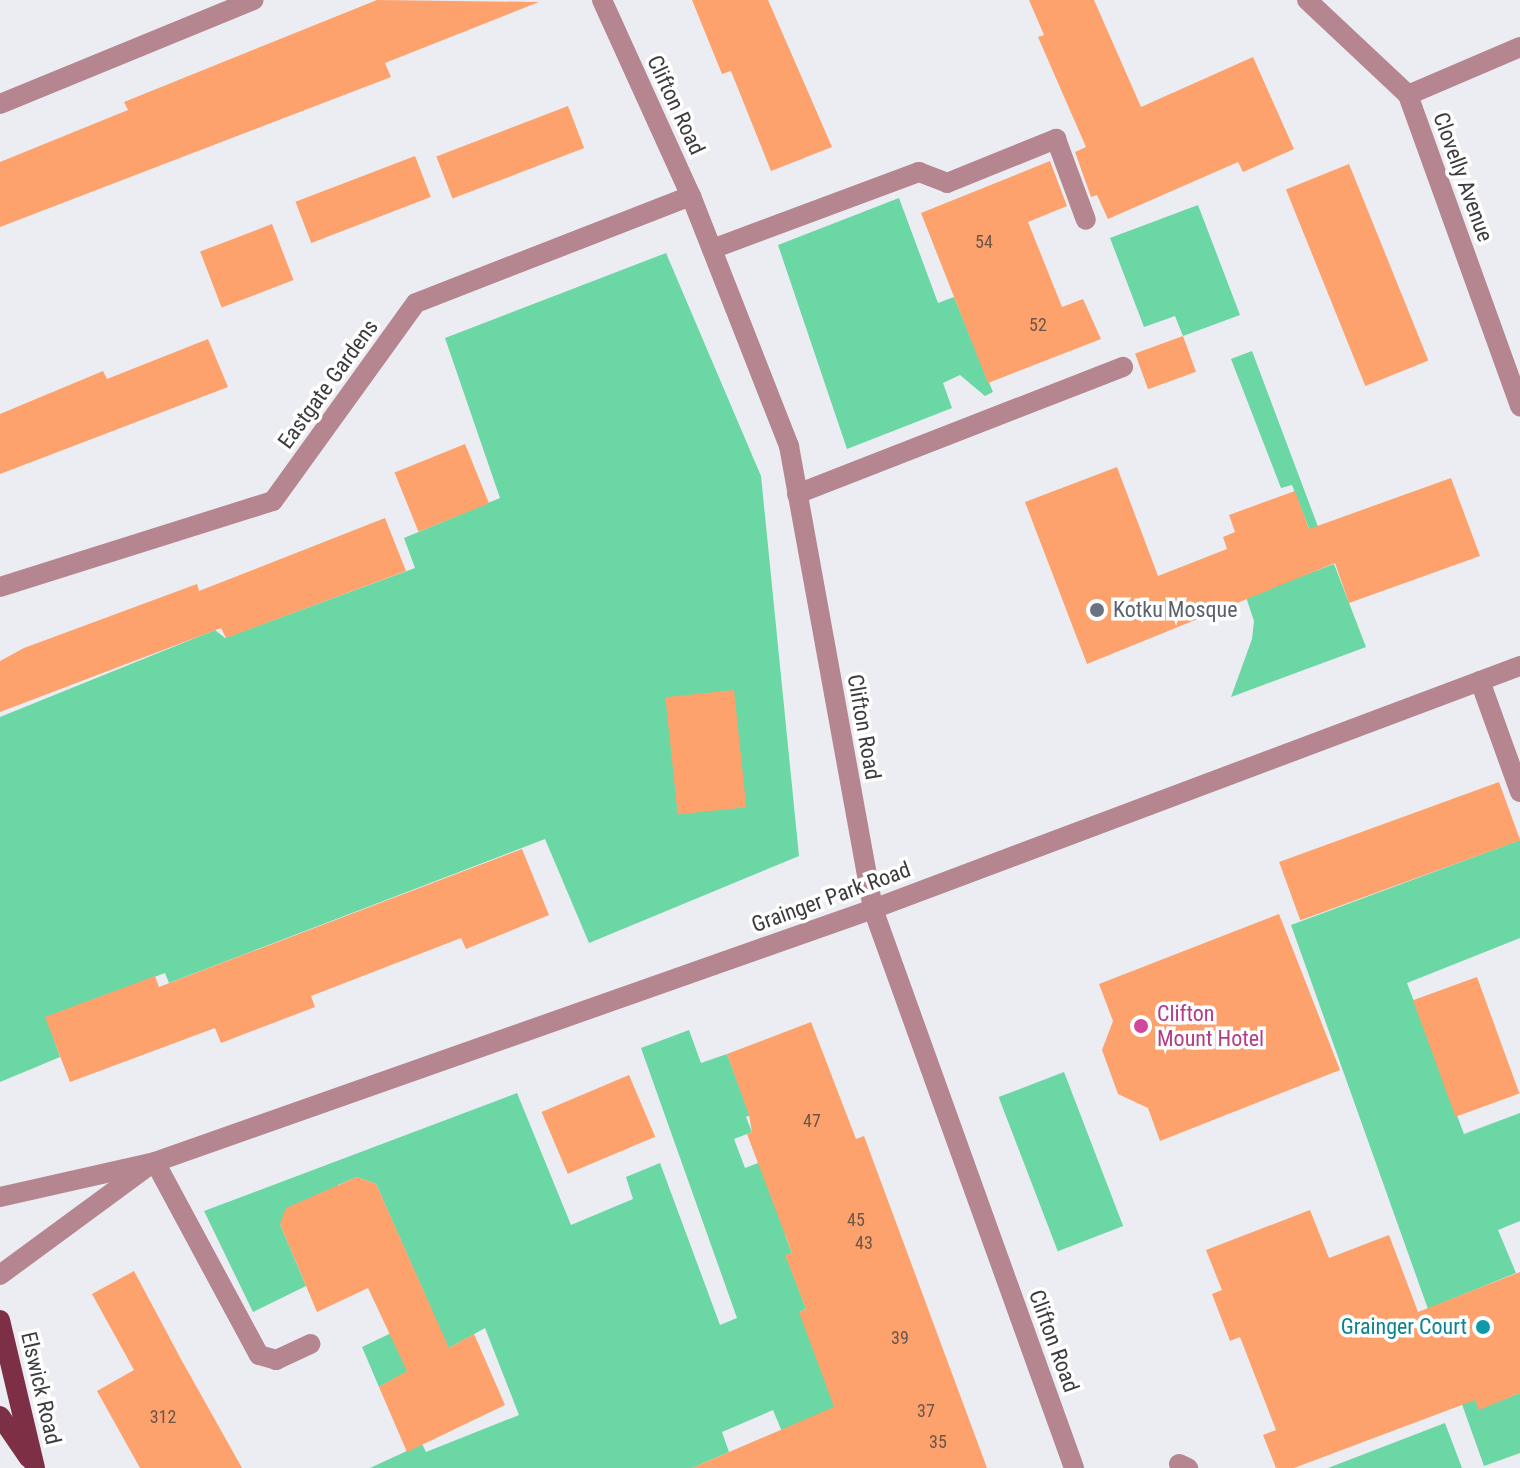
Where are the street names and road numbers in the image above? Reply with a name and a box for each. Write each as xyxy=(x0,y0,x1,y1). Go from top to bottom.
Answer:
street label: Clifton Road xyxy=(641,51,711,159)
street label: Clovelly Avenue xyxy=(1427,109,1499,245)
street label: Eastgate Gardens xyxy=(272,314,384,454)
street label: Clifton Road xyxy=(842,672,886,782)
street label: Grainger Park Road xyxy=(748,856,914,938)
street label: Clifton Road xyxy=(1023,1286,1085,1396)
street label: Elswick Road xyxy=(15,1329,67,1447)

